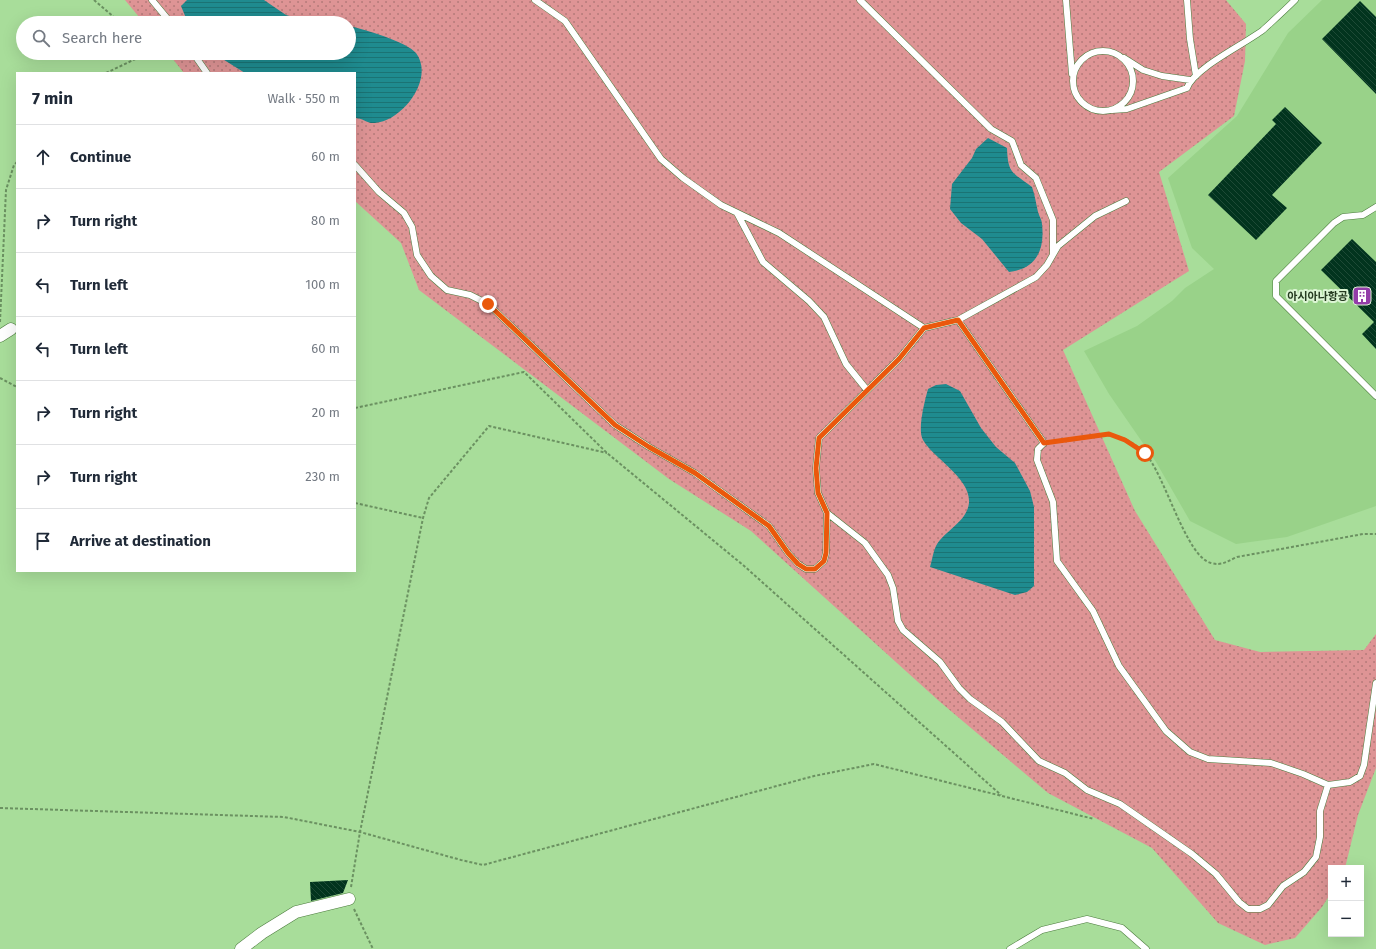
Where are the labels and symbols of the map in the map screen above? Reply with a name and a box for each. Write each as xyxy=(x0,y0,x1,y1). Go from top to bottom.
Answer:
building icon: 아시아나항공 xyxy=(1351,285,1373,307)
place label: 아시아나항공 xyxy=(1287,290,1348,303)
route end xyxy=(479,295,497,313)
route start xyxy=(1136,444,1154,462)

